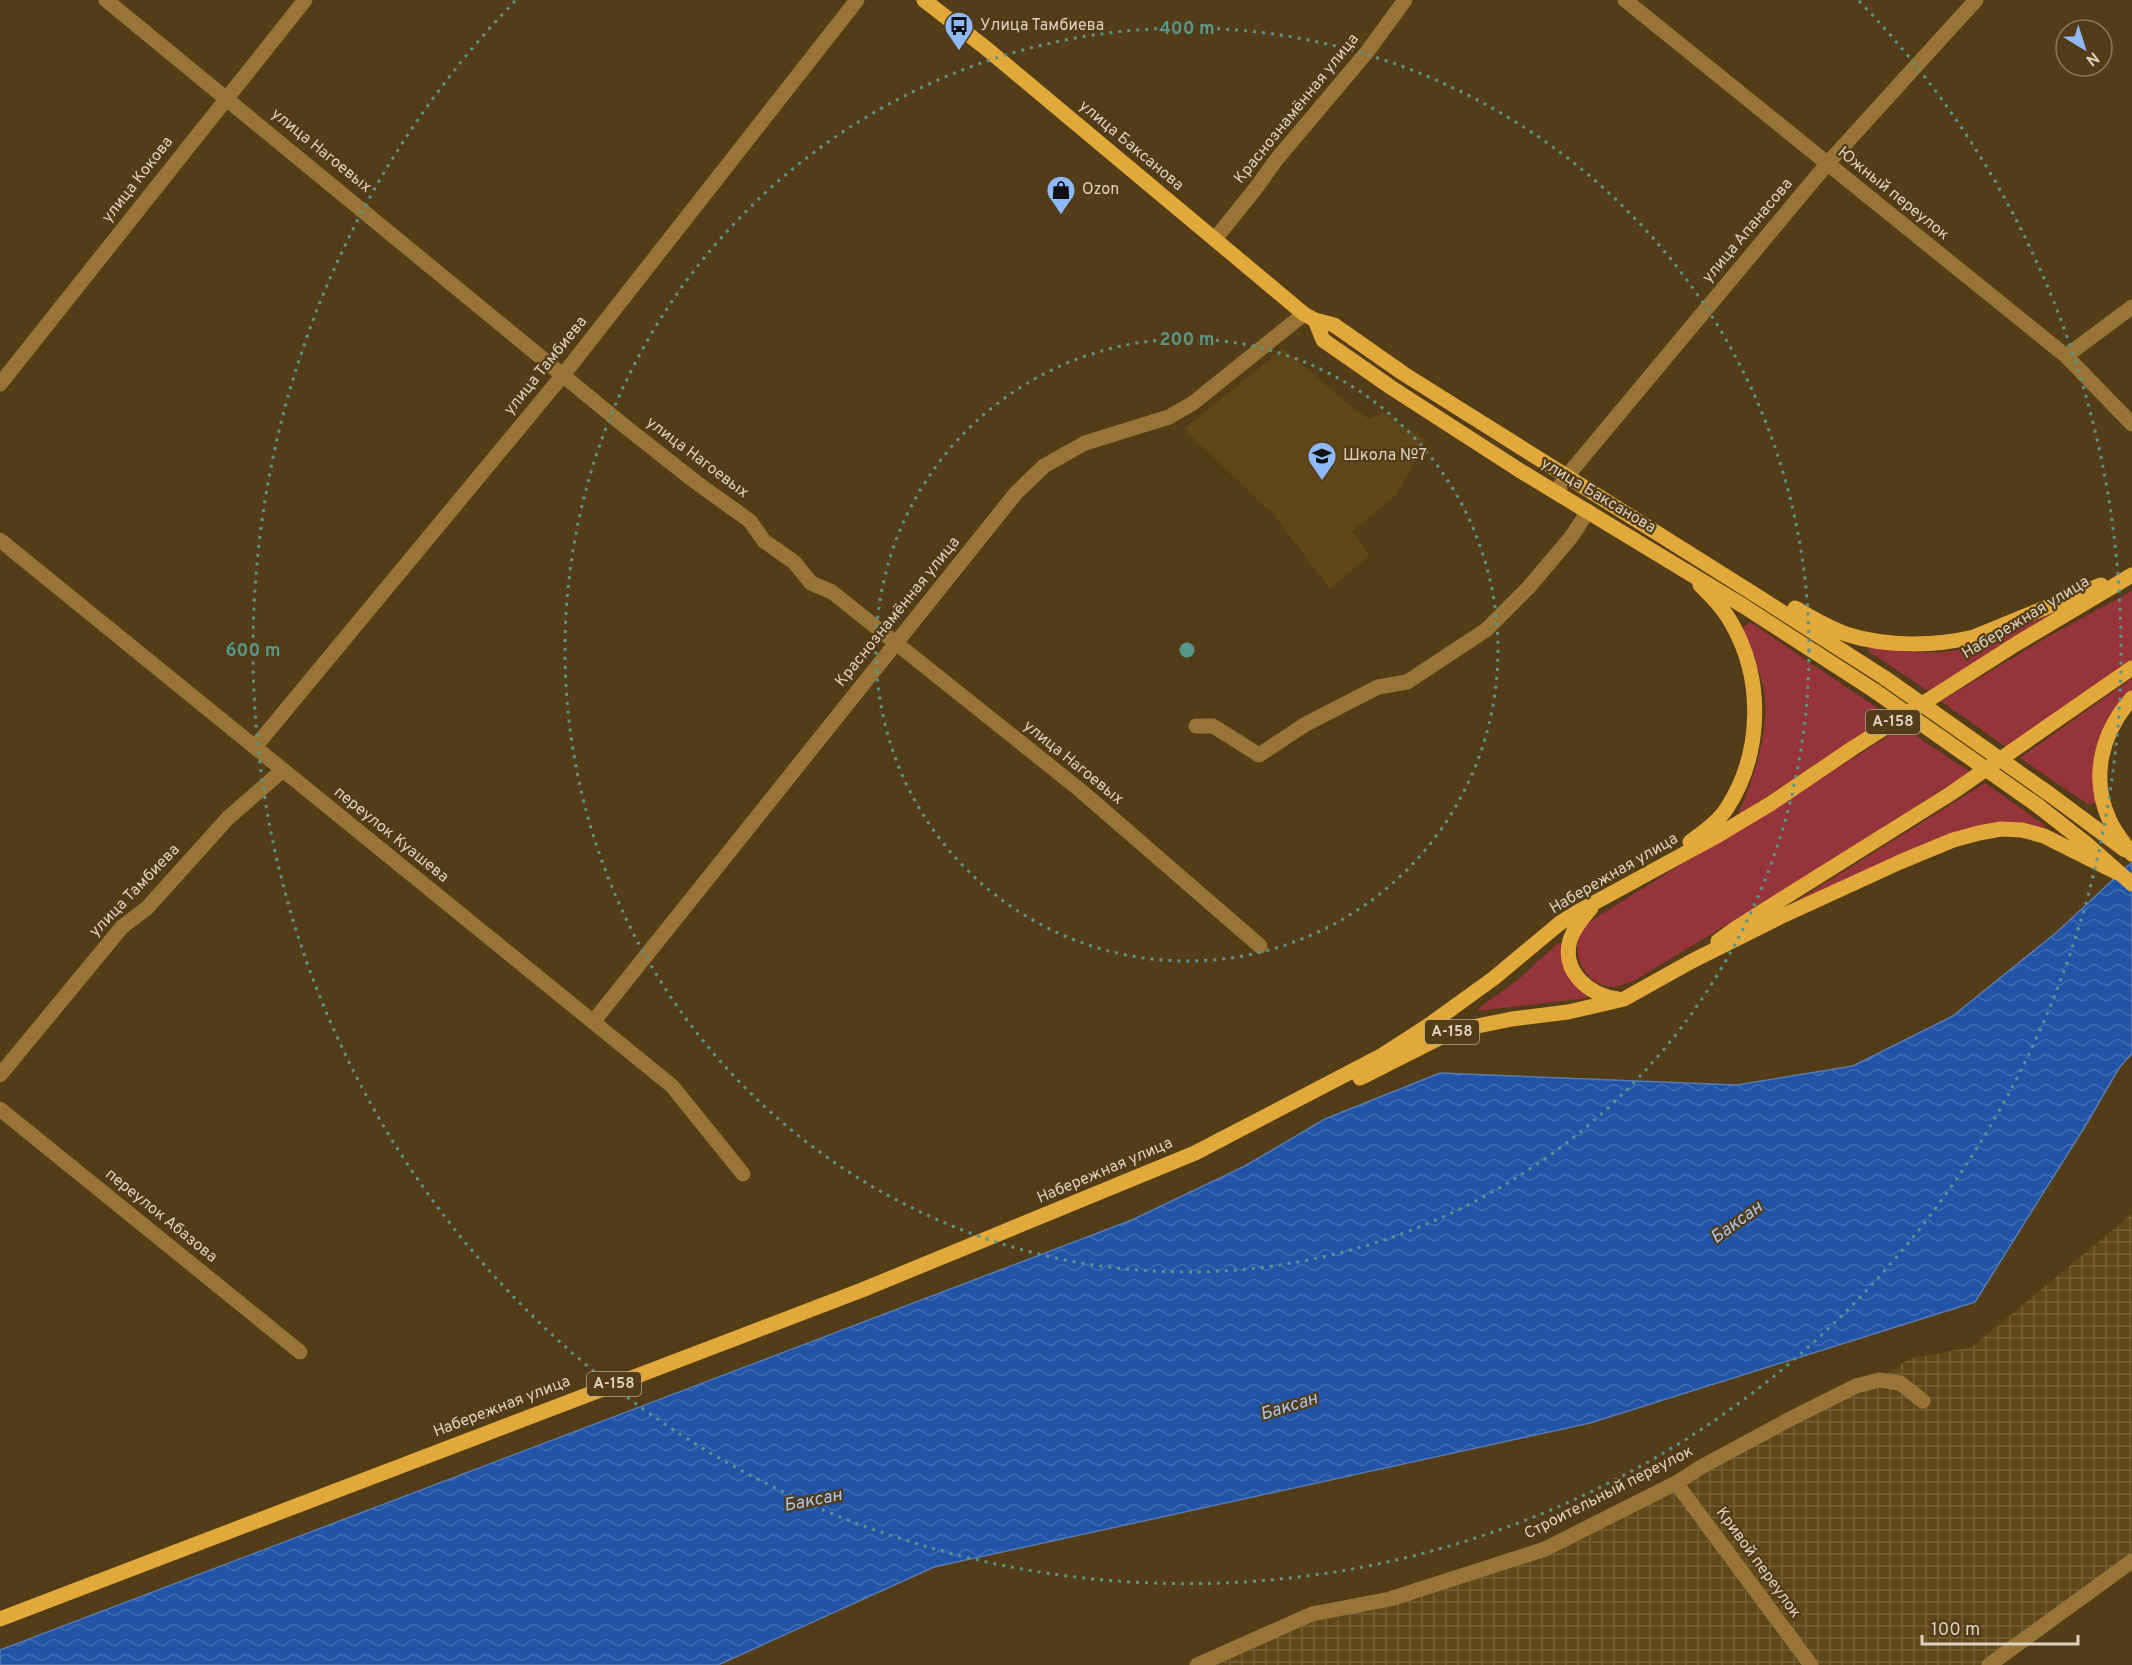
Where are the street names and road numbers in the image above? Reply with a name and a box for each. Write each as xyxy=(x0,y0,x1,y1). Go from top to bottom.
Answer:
street label: Краснознамённая улица xyxy=(1230,30,1364,188)
street label: улица Баксанова xyxy=(1075,96,1187,196)
street label: улица Нагоевых xyxy=(267,104,375,198)
street label: улица Кокова xyxy=(98,133,178,227)
street label: Южный переулок xyxy=(1833,143,1953,245)
street label: улица Апанасова xyxy=(1698,175,1798,287)
street label: улица Тамбиева xyxy=(500,312,592,420)
street label: улица Нагоевых xyxy=(642,413,752,503)
street label: улица Баксанова xyxy=(1537,454,1659,538)
street label: Краснознамённая улица xyxy=(831,533,965,691)
street label: Набережная улица xyxy=(1959,572,2093,664)
road number: А-158 xyxy=(1866,710,1920,734)
street label: улица Нагоевых xyxy=(1019,716,1127,810)
street label: переулок Куашева xyxy=(330,783,452,887)
street label: Набережная улица xyxy=(1546,829,1682,919)
street label: улица Тамбиева xyxy=(86,840,184,942)
road number: А-158 xyxy=(1425,1020,1479,1044)
street label: Набережная улица xyxy=(1034,1133,1176,1209)
street label: переулок Абазова xyxy=(101,1165,221,1267)
street label: Набережная улица xyxy=(431,1372,573,1442)
road number: А-158 xyxy=(587,1372,641,1396)
street label: Строительный переулок xyxy=(1521,1442,1697,1544)
street label: Кривой переулок xyxy=(1711,1504,1805,1622)

